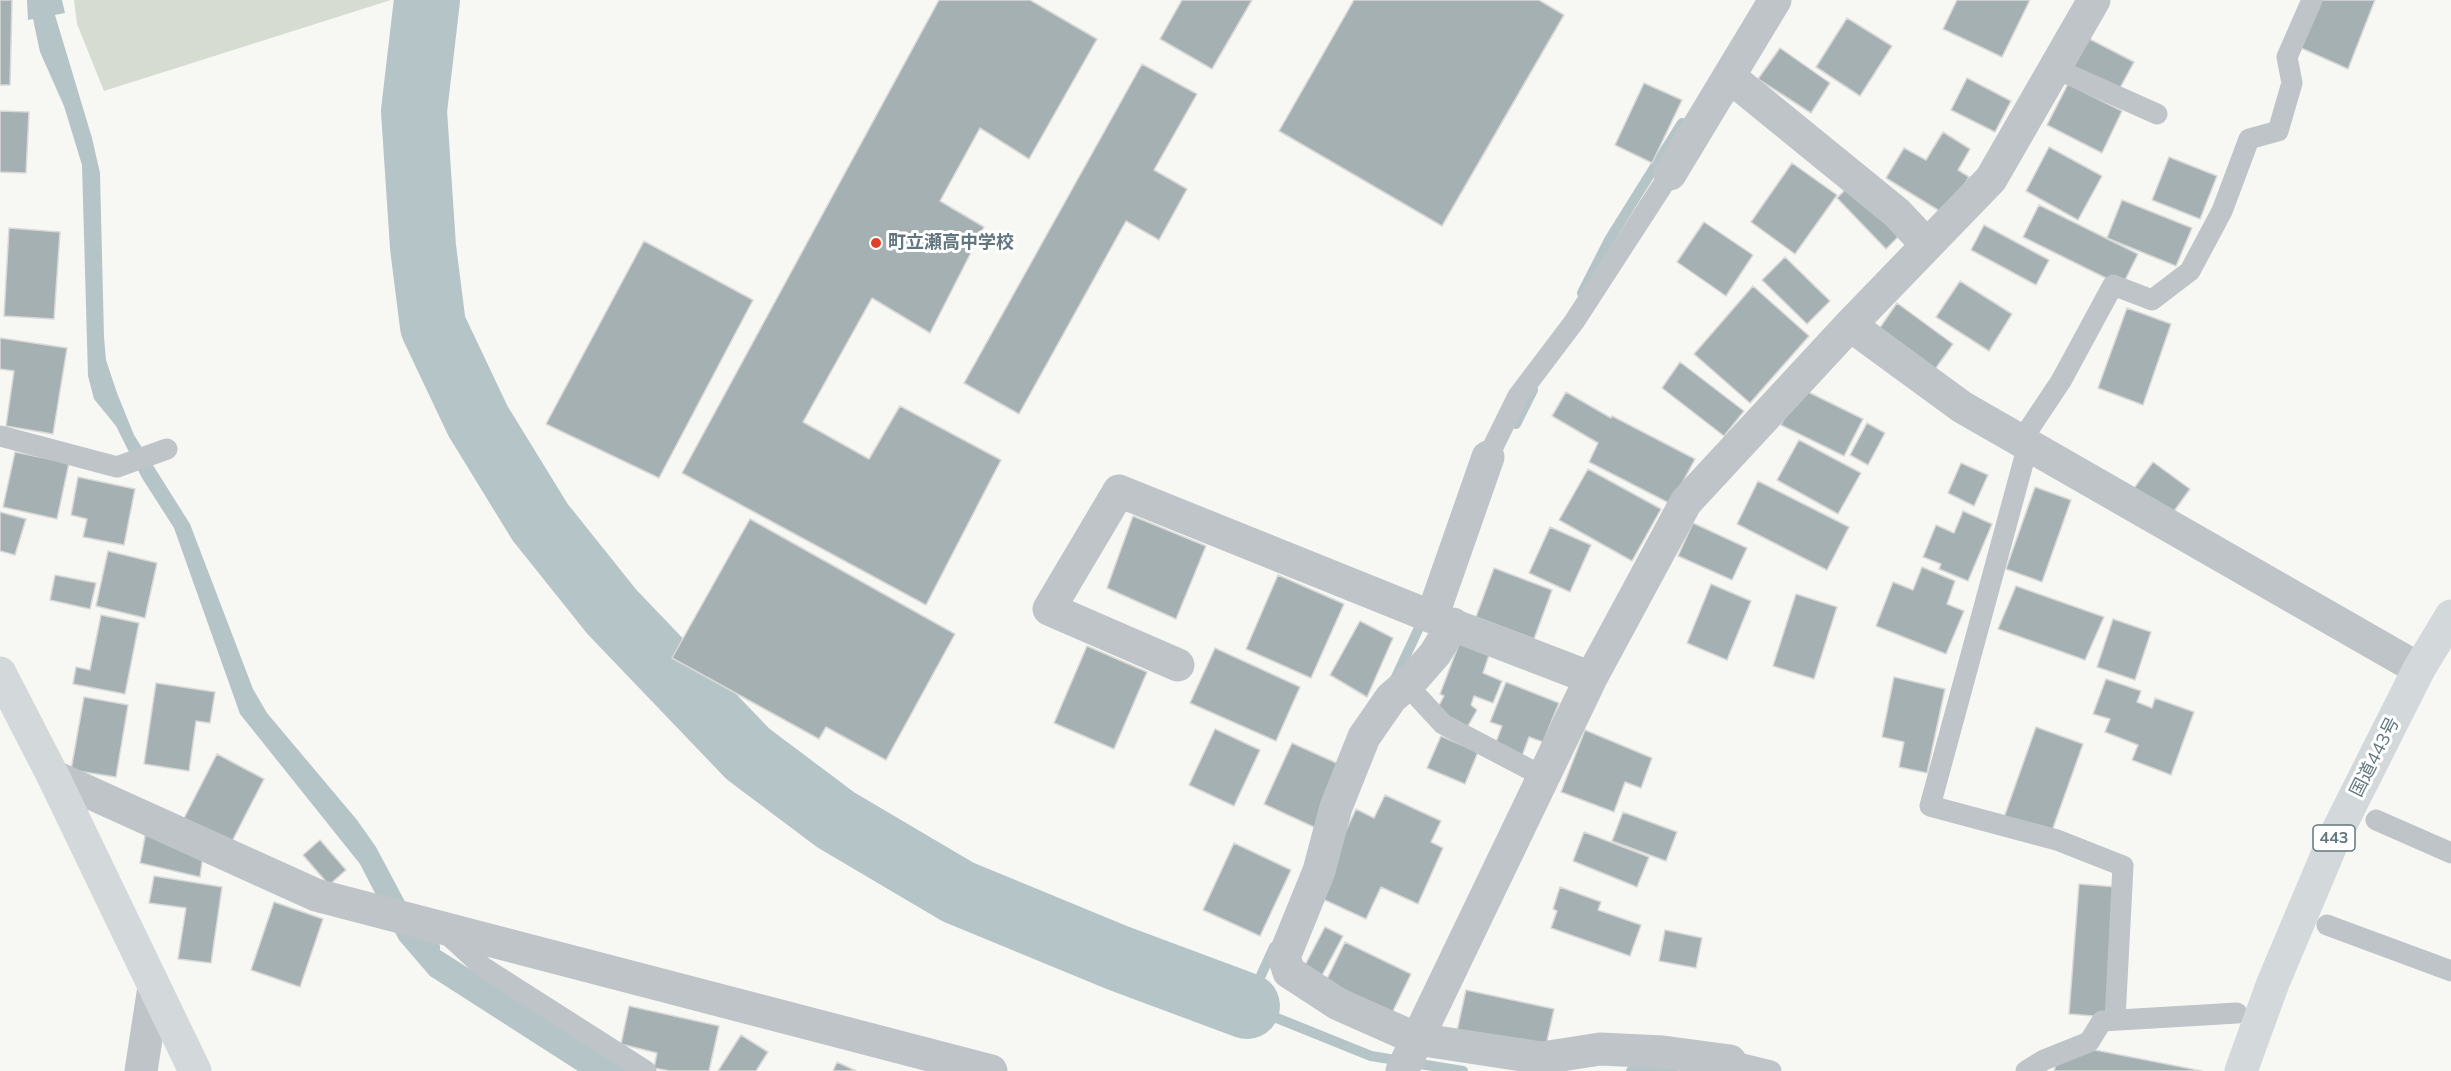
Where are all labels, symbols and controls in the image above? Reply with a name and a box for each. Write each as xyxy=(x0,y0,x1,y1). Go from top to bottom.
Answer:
place label: 町立瀬高中学校 xyxy=(888,232,1014,254)
marker: 町立瀬高中学校 xyxy=(869,236,883,250)
street label: 国道443号 xyxy=(2346,714,2404,800)
road number: 443 xyxy=(2313,825,2355,851)

